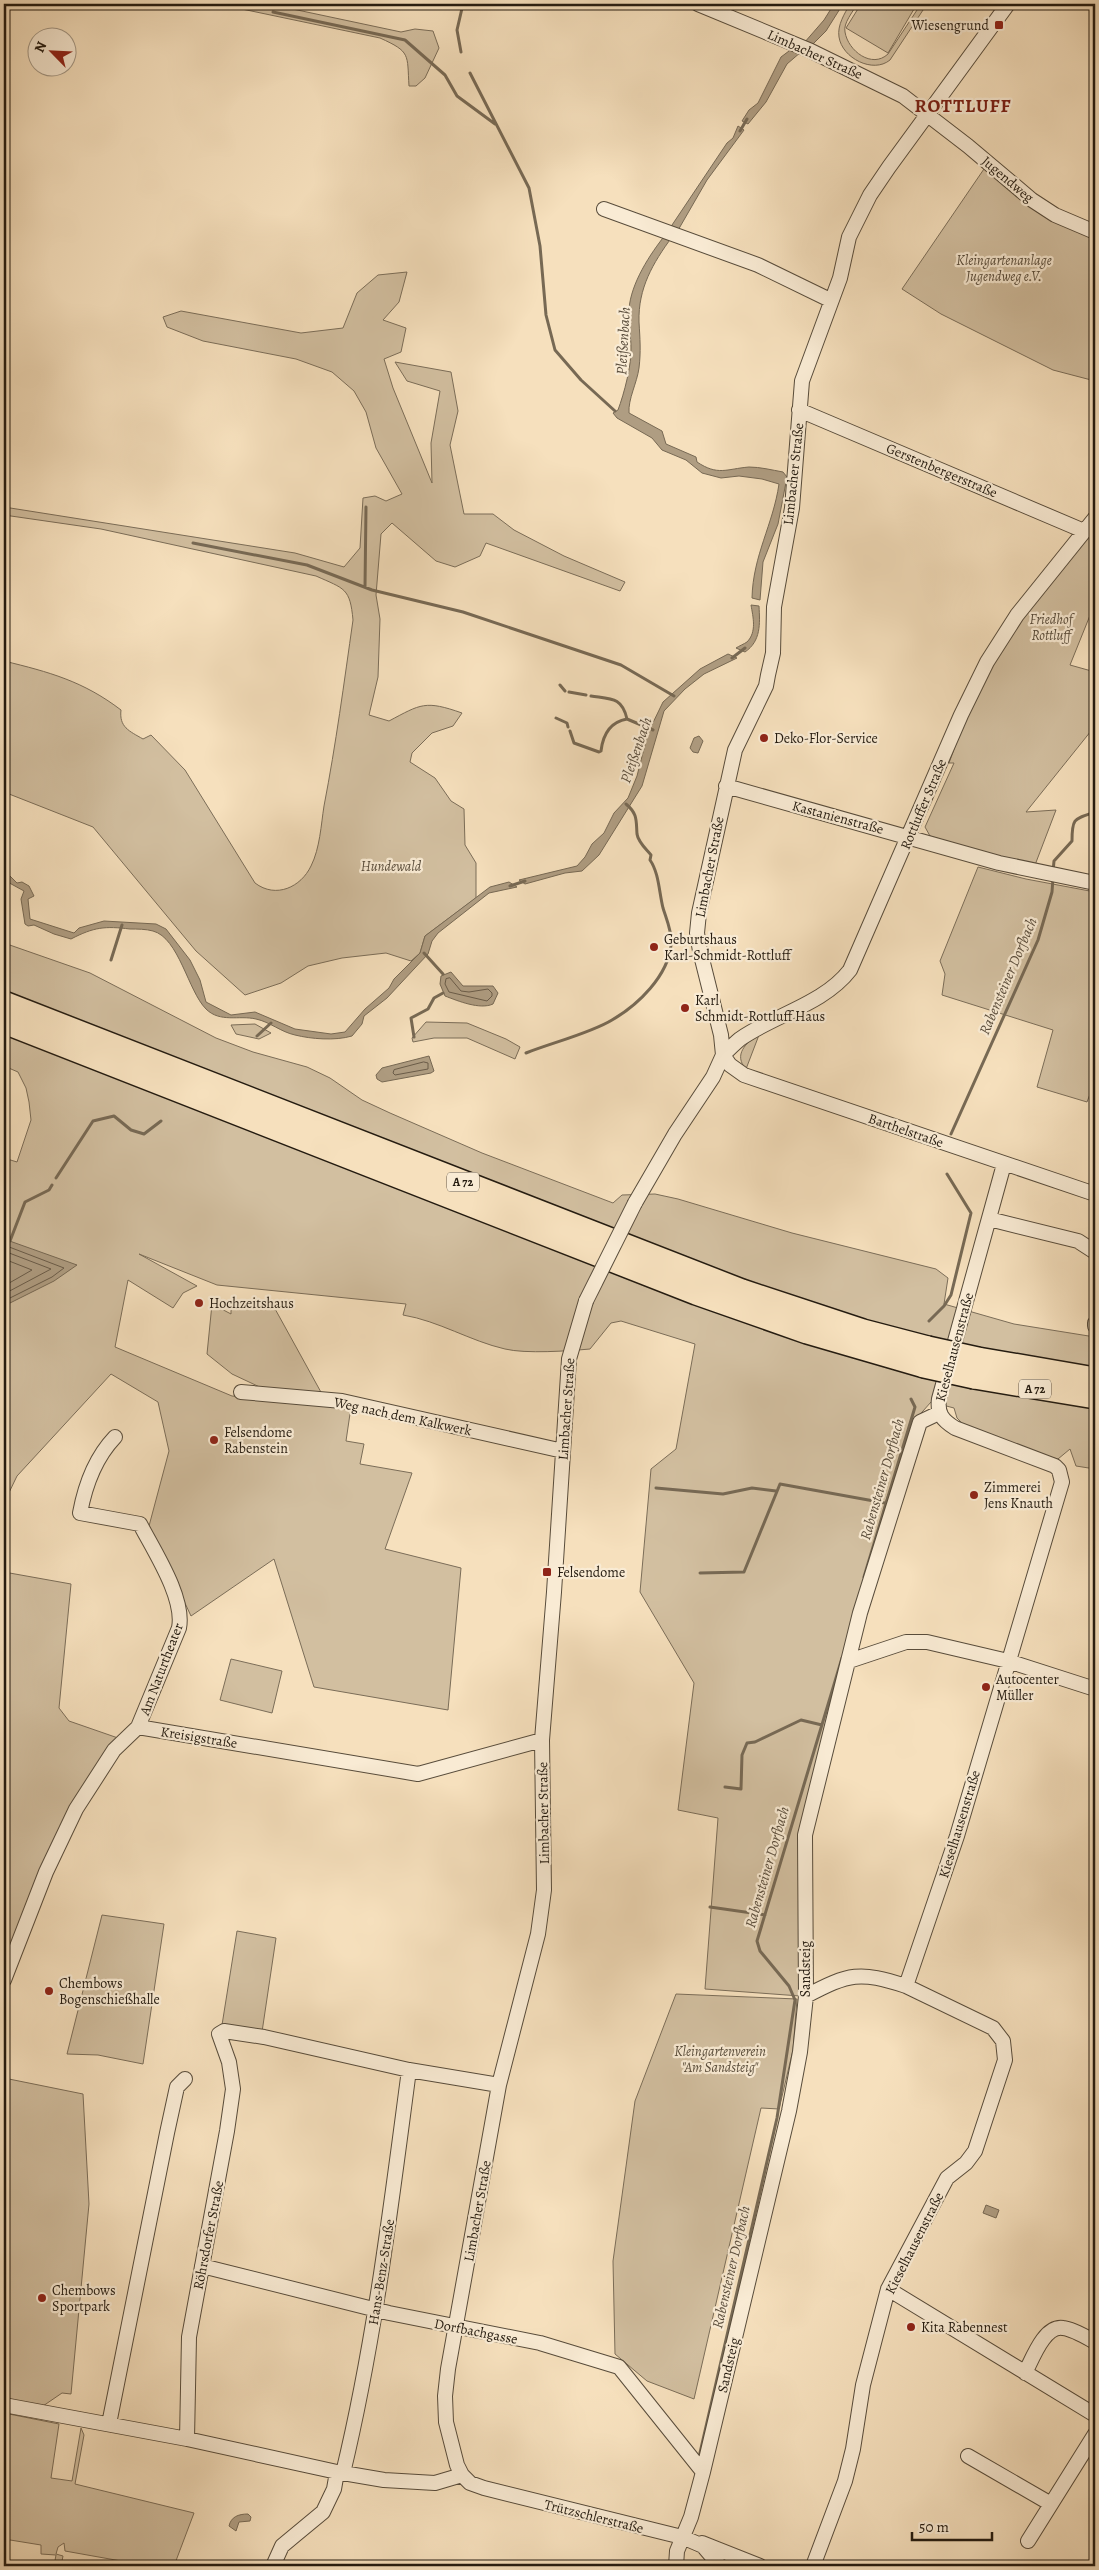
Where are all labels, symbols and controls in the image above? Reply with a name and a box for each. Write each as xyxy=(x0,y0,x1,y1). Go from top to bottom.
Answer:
place label: Wiesengrund xyxy=(911,16,989,35)
marker: Wiesengrund xyxy=(993,19,1005,31)
street label: Limbacher Straße xyxy=(764,25,865,84)
north arrow xyxy=(28,28,78,78)
text: N xyxy=(30,38,51,55)
district label: ROTTLUFF xyxy=(914,93,1012,119)
street label: Jugendweg xyxy=(977,152,1038,207)
park label: Kleingartenanlage Jugendweg e.V. xyxy=(956,251,1052,286)
water label: Pleißenbach xyxy=(611,306,635,376)
street label: Limbacher Straße xyxy=(779,422,808,526)
street label: Gerstenbergerstraße xyxy=(883,439,1000,502)
park label: Friedhof Rottluff xyxy=(1030,610,1076,645)
water label: Pleißenbach xyxy=(615,714,657,786)
place label: Deko-Flor-Service xyxy=(774,729,878,748)
marker: Deko-Flor-Service xyxy=(758,732,770,744)
street label: Rottluffer Straße xyxy=(896,756,951,852)
street label: Kastanienstraße xyxy=(790,796,886,839)
street label: Limbacher Straße xyxy=(690,815,729,919)
park label: Hundewald xyxy=(361,857,422,876)
water label: Rabensteiner Dorfbach xyxy=(974,914,1042,1038)
place label: Geburtshaus Karl-Schmidt-Rottluff xyxy=(664,930,793,965)
marker: Geburtshaus Karl-Schmidt-Rottluff xyxy=(648,941,660,953)
place label: Karl Schmidt-Rottluff Haus xyxy=(695,991,825,1026)
marker: Karl Schmidt-Rottluff Haus xyxy=(679,1002,691,1014)
street label: Barthelstraße xyxy=(866,1109,946,1152)
road number: A 72 xyxy=(447,1172,479,1192)
street label: Kieselhausenstraße xyxy=(931,1291,978,1404)
place label: Hochzeitshaus xyxy=(209,1294,294,1313)
marker: Hochzeitshaus xyxy=(193,1297,205,1309)
street label: Limbacher Straße xyxy=(553,1357,580,1461)
road number: A 72 xyxy=(1019,1380,1051,1398)
street label: Weg nach dem Kalkwerk xyxy=(331,1392,474,1440)
water label: Rabensteiner Dorfbach xyxy=(855,1416,909,1542)
place label: Felsendome Rabenstein xyxy=(224,1423,292,1458)
marker: Felsendome Rabenstein xyxy=(208,1434,220,1446)
place label: Zimmerei Jens Knauth xyxy=(984,1478,1054,1513)
marker: Zimmerei Jens Knauth xyxy=(968,1489,980,1501)
place label: Felsendome xyxy=(557,1563,625,1582)
marker: Felsendome xyxy=(541,1566,553,1578)
street label: Am Naturtheater xyxy=(135,1620,188,1719)
place label: Autocenter Müller xyxy=(995,1670,1060,1705)
marker: Autocenter Müller xyxy=(980,1681,992,1693)
street label: Kreisigstraße xyxy=(159,1722,239,1753)
street label: Limbacher Straße xyxy=(533,1762,554,1864)
street label: Kieselhausenstraße xyxy=(934,1768,985,1880)
water label: Rabensteiner Dorfbach xyxy=(740,1804,794,1930)
street label: Sandsteig xyxy=(796,1941,815,1997)
place label: Chembows Bogenschießhalle xyxy=(59,1974,160,2009)
marker: Chembows Bogenschießhalle xyxy=(43,1985,55,1997)
park label: Kleingartenverein "Am Sandsteig" xyxy=(674,2042,766,2077)
street label: Limbacher Straße xyxy=(459,2159,496,2263)
street label: Röhrsdorfer Straße xyxy=(189,2179,228,2291)
street label: Kieselhausenstraße xyxy=(881,2189,948,2297)
water label: Rabensteiner Dorfbach xyxy=(707,2204,755,2330)
street label: Hans-Benz-Straße xyxy=(364,2218,399,2327)
place label: Chembows Sportpark xyxy=(52,2281,116,2316)
marker: Chembows Sportpark xyxy=(36,2292,48,2304)
street label: Dorfbachgasse xyxy=(433,2314,519,2349)
place label: Kita Rabennest xyxy=(921,2318,1008,2337)
marker: Kita Rabennest xyxy=(905,2321,917,2333)
street label: Sandsteig xyxy=(713,2336,744,2395)
street label: Trützschlerstraße xyxy=(542,2495,646,2538)
scale bar xyxy=(912,2510,992,2542)
text: 50 m xyxy=(919,2517,949,2537)

